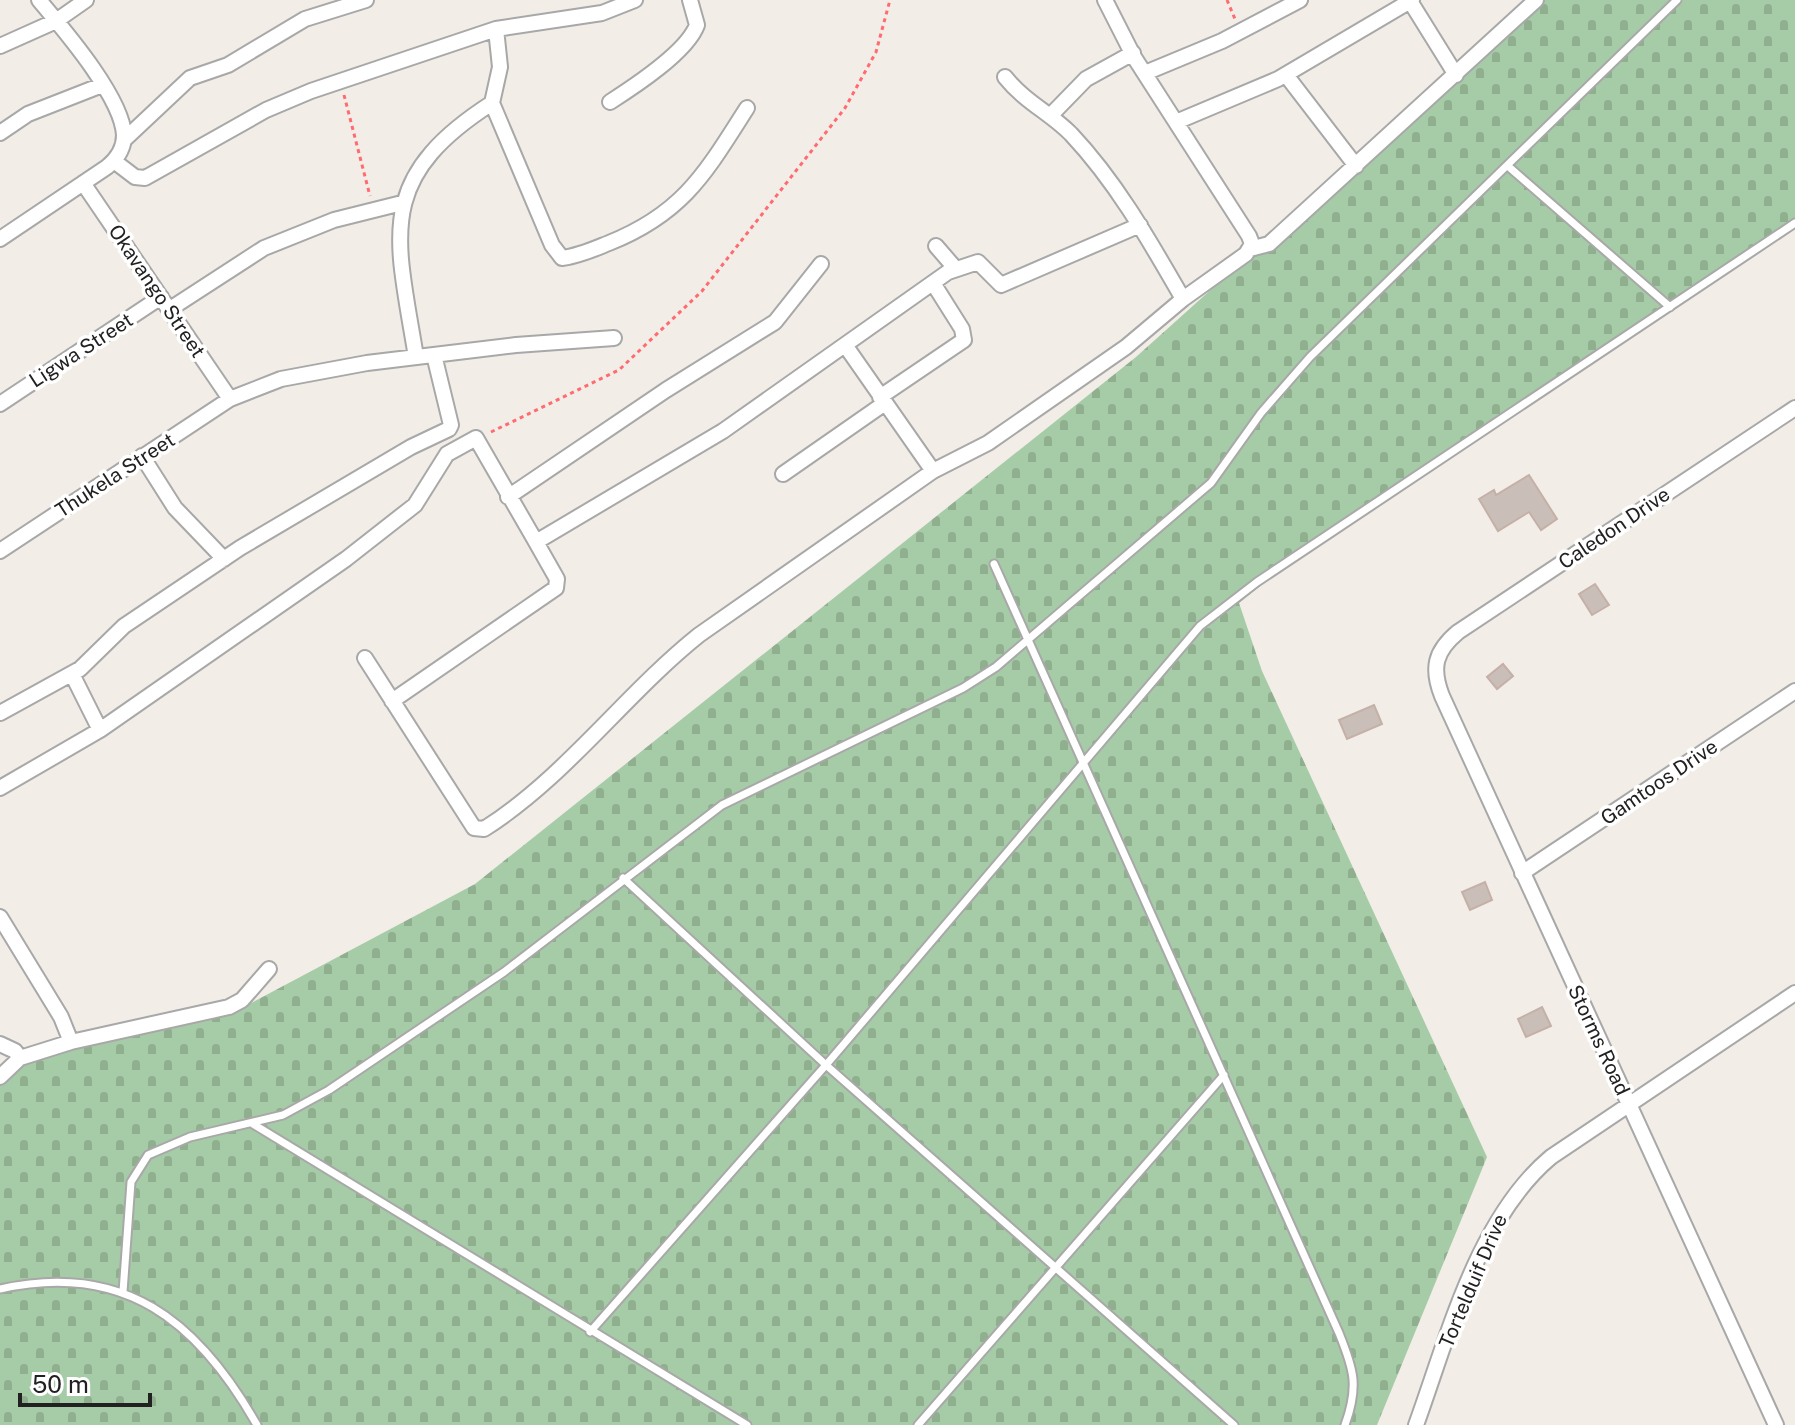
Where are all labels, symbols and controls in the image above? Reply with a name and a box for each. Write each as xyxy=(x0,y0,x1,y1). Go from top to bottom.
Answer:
street label: Okavango Street xyxy=(104,220,210,362)
street label: Ligwa Street xyxy=(25,308,137,392)
street label: Thukela Street xyxy=(51,427,179,523)
street label: Caledon Drive xyxy=(1554,482,1674,574)
street label: Gamtoos Drive xyxy=(1596,734,1722,830)
street label: Storms Road xyxy=(1563,981,1635,1099)
street label: Tortelduif Drive xyxy=(1434,1211,1512,1351)
scale bar xyxy=(20,1357,150,1407)
text: 50 m xyxy=(32,1370,89,1398)

